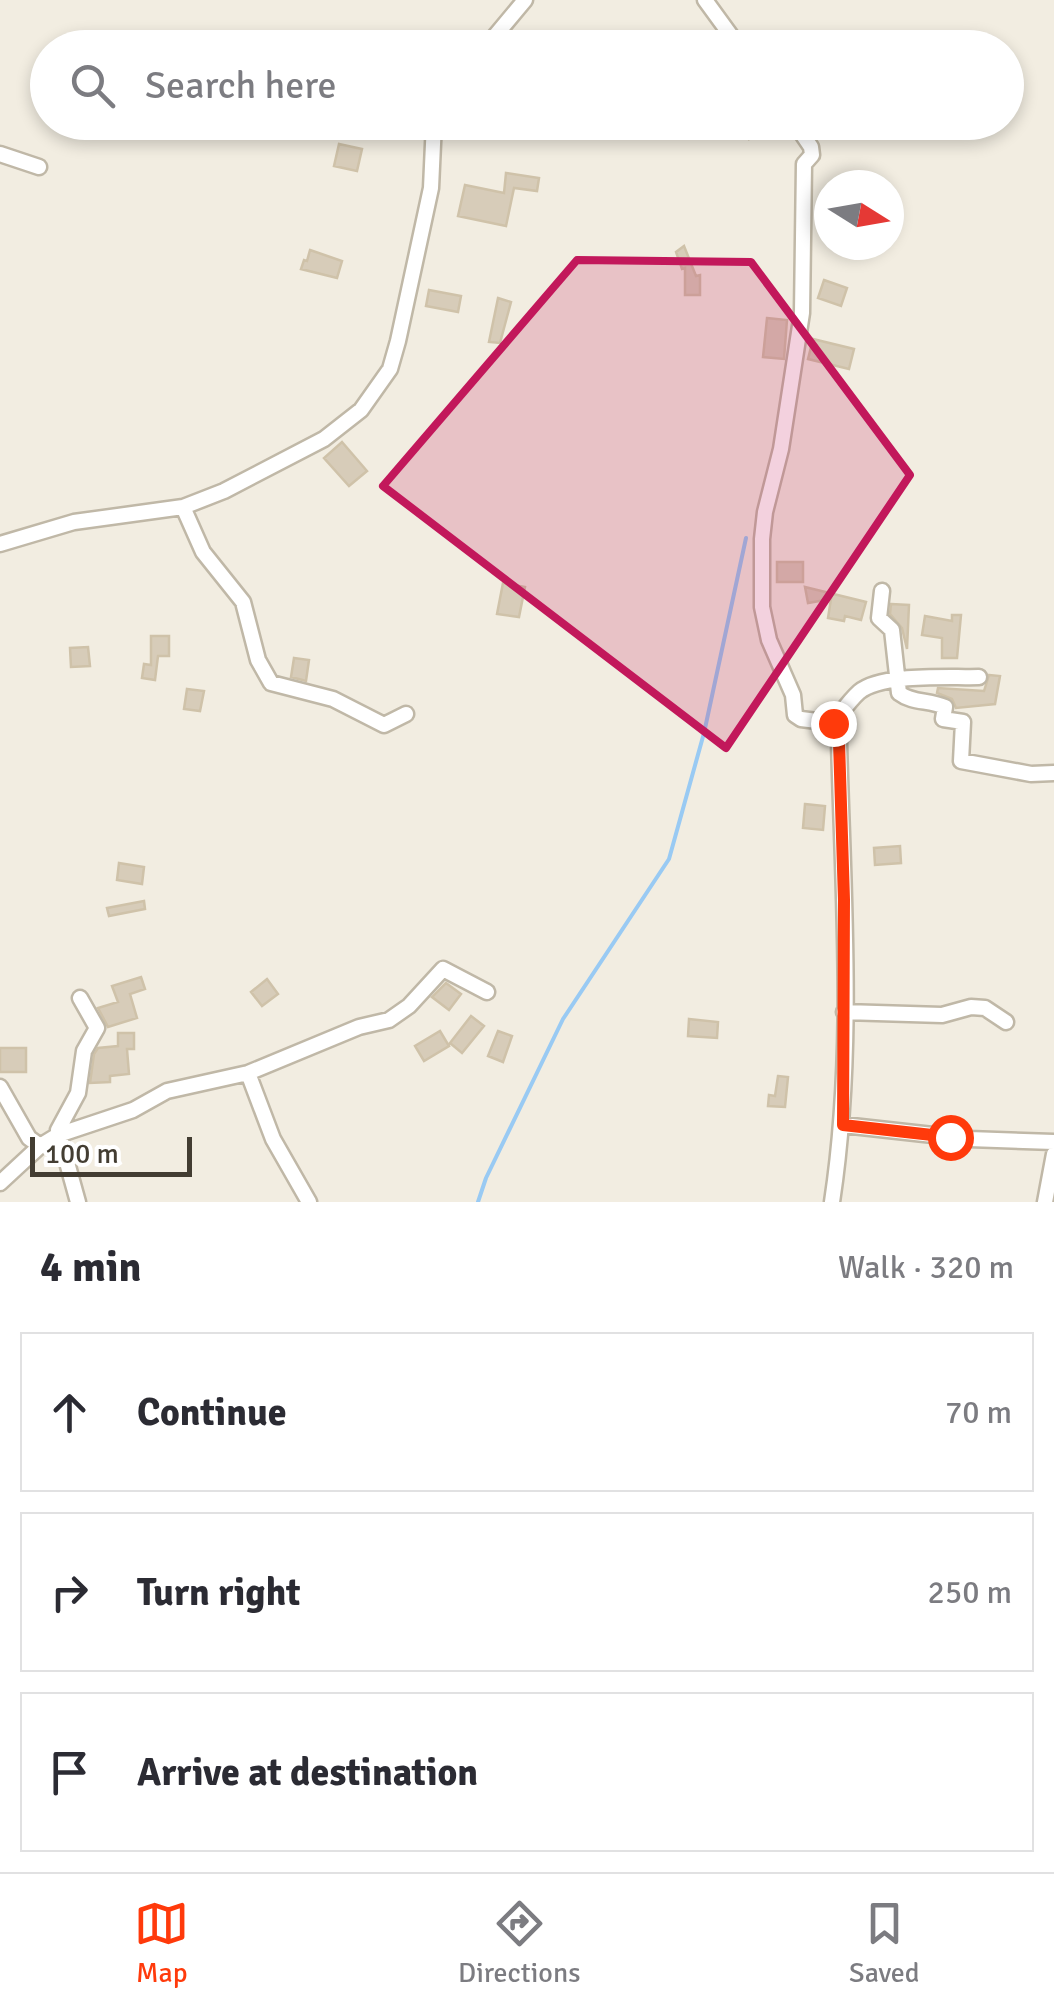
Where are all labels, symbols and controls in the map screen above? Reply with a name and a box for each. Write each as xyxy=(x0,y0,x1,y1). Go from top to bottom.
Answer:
search box xyxy=(30,30,1024,140)
icon: search xyxy=(65,58,120,113)
text: Search here xyxy=(145,62,337,109)
north arrow xyxy=(814,170,904,260)
route end xyxy=(811,701,857,747)
route start xyxy=(928,1115,974,1161)
scale bar xyxy=(30,1132,192,1176)
text: 100 m xyxy=(45,1137,119,1171)
text: 4 min xyxy=(40,1242,141,1293)
text: Walk · 320 m xyxy=(838,1248,1014,1287)
icon: ahead xyxy=(42,1385,97,1440)
text: Continue xyxy=(137,1389,287,1436)
text: 70 m xyxy=(945,1393,1012,1432)
icon: right xyxy=(42,1565,97,1620)
text: Turn right xyxy=(137,1569,301,1616)
text: 250 m xyxy=(928,1573,1012,1612)
icon: arrive xyxy=(42,1745,97,1800)
text: Arrive at destination xyxy=(137,1749,478,1796)
tab: Map xyxy=(134,1896,189,1990)
tab: Directions xyxy=(458,1896,580,1990)
tab: Saved xyxy=(849,1896,920,1990)

